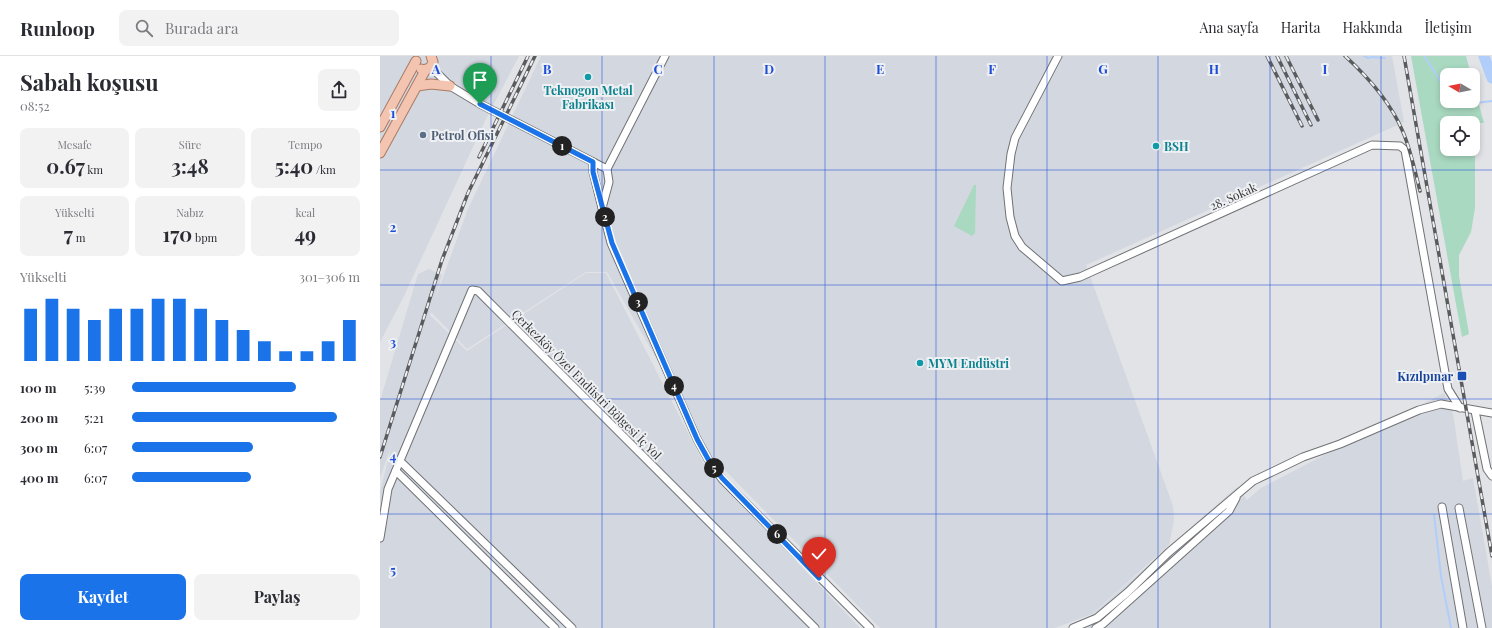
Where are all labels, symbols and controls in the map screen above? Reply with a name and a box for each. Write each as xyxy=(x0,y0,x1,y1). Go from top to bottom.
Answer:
search box xyxy=(119,10,399,46)
text: Runloop xyxy=(20,15,95,41)
icon: search xyxy=(133,17,155,39)
text: Burada ara xyxy=(165,18,238,38)
text: Ana sayfa xyxy=(1199,18,1259,37)
text: Harita xyxy=(1281,18,1320,37)
text: Hakkında xyxy=(1342,18,1402,37)
text: İletişim xyxy=(1424,18,1472,37)
text: A xyxy=(431,60,441,77)
text: B xyxy=(543,60,552,77)
text: C xyxy=(653,60,663,77)
text: D xyxy=(764,60,774,77)
text: E xyxy=(876,60,884,77)
text: F xyxy=(988,60,996,77)
text: G xyxy=(1098,60,1108,77)
text: H xyxy=(1209,60,1219,77)
text: I xyxy=(1323,60,1328,77)
pin xyxy=(463,63,497,104)
text: Sabah koşusu xyxy=(20,67,159,97)
north arrow xyxy=(1440,68,1480,108)
map controls xyxy=(1440,68,1480,156)
button: share xyxy=(318,69,360,111)
icon: arrive xyxy=(469,69,491,91)
marker: Teknogon Metal Fabrikası xyxy=(583,72,593,82)
place label: Teknogon Metal Fabrikası xyxy=(543,82,633,112)
text: 08:52 xyxy=(20,97,50,114)
text: 1 xyxy=(391,104,396,121)
button: locate xyxy=(1440,116,1480,156)
place label: Petrol Ofisi xyxy=(431,127,494,143)
marker: Petrol Ofisi xyxy=(418,130,428,140)
pin: 1 xyxy=(552,136,572,156)
text: Mesafe xyxy=(57,137,92,152)
text: Süre xyxy=(179,137,201,152)
text: Tempo xyxy=(288,137,322,152)
text: 1 xyxy=(560,138,564,153)
place label: BSH xyxy=(1164,138,1189,154)
marker: BSH xyxy=(1151,141,1161,151)
text: 0.67 xyxy=(46,152,85,179)
text: 3:48 xyxy=(171,152,209,179)
text: 5:40 xyxy=(275,152,313,179)
text: km xyxy=(85,162,103,177)
text: /km xyxy=(313,162,336,177)
street label: 28. Sokak xyxy=(1207,178,1259,213)
text: Yükselti xyxy=(55,205,94,220)
text: Nabız xyxy=(176,205,204,220)
text: kcal xyxy=(295,205,315,220)
pin: 2 xyxy=(595,207,615,227)
text: 2 xyxy=(602,209,608,224)
text: 2 xyxy=(390,218,397,235)
text: 7 xyxy=(64,220,73,247)
text: 170 xyxy=(163,220,192,247)
text: 49 xyxy=(295,220,316,247)
text: m xyxy=(73,230,85,245)
text: bpm xyxy=(192,230,217,245)
text: Yükselti xyxy=(20,268,67,285)
text: 301–306 m xyxy=(299,268,360,285)
pin: 3 xyxy=(628,292,648,312)
text: 3 xyxy=(635,294,641,309)
street label: Çerkezköy Özel Endüstri Bölgesi İç Yol xyxy=(509,306,666,463)
text: 3 xyxy=(390,333,396,350)
place label: MYM Endüstri xyxy=(928,355,1009,371)
marker: MYM Endüstri xyxy=(915,358,925,368)
place label: Kızılpınar xyxy=(1397,368,1453,384)
marker: Kızılpınar xyxy=(1456,370,1468,382)
pin: 4 xyxy=(664,376,684,396)
text: 4 xyxy=(671,378,677,393)
text: 100 m xyxy=(20,379,57,396)
text: 5:39 xyxy=(84,379,105,396)
text: 200 m xyxy=(20,409,58,426)
text: 5:21 xyxy=(84,409,104,426)
text: 300 m xyxy=(20,439,58,456)
text: 6:07 xyxy=(84,439,107,456)
text: 4 xyxy=(390,447,397,464)
pin: 5 xyxy=(704,458,724,478)
text: 5 xyxy=(711,460,717,475)
text: 400 m xyxy=(20,469,58,486)
text: 6:07 xyxy=(84,469,107,486)
pin: 6 xyxy=(767,524,787,544)
text: 6 xyxy=(774,526,780,541)
pin xyxy=(802,537,836,578)
icon: check xyxy=(808,543,830,565)
text: 5 xyxy=(390,561,396,578)
button: Kaydet xyxy=(20,574,186,620)
button: Paylaş xyxy=(194,574,360,620)

